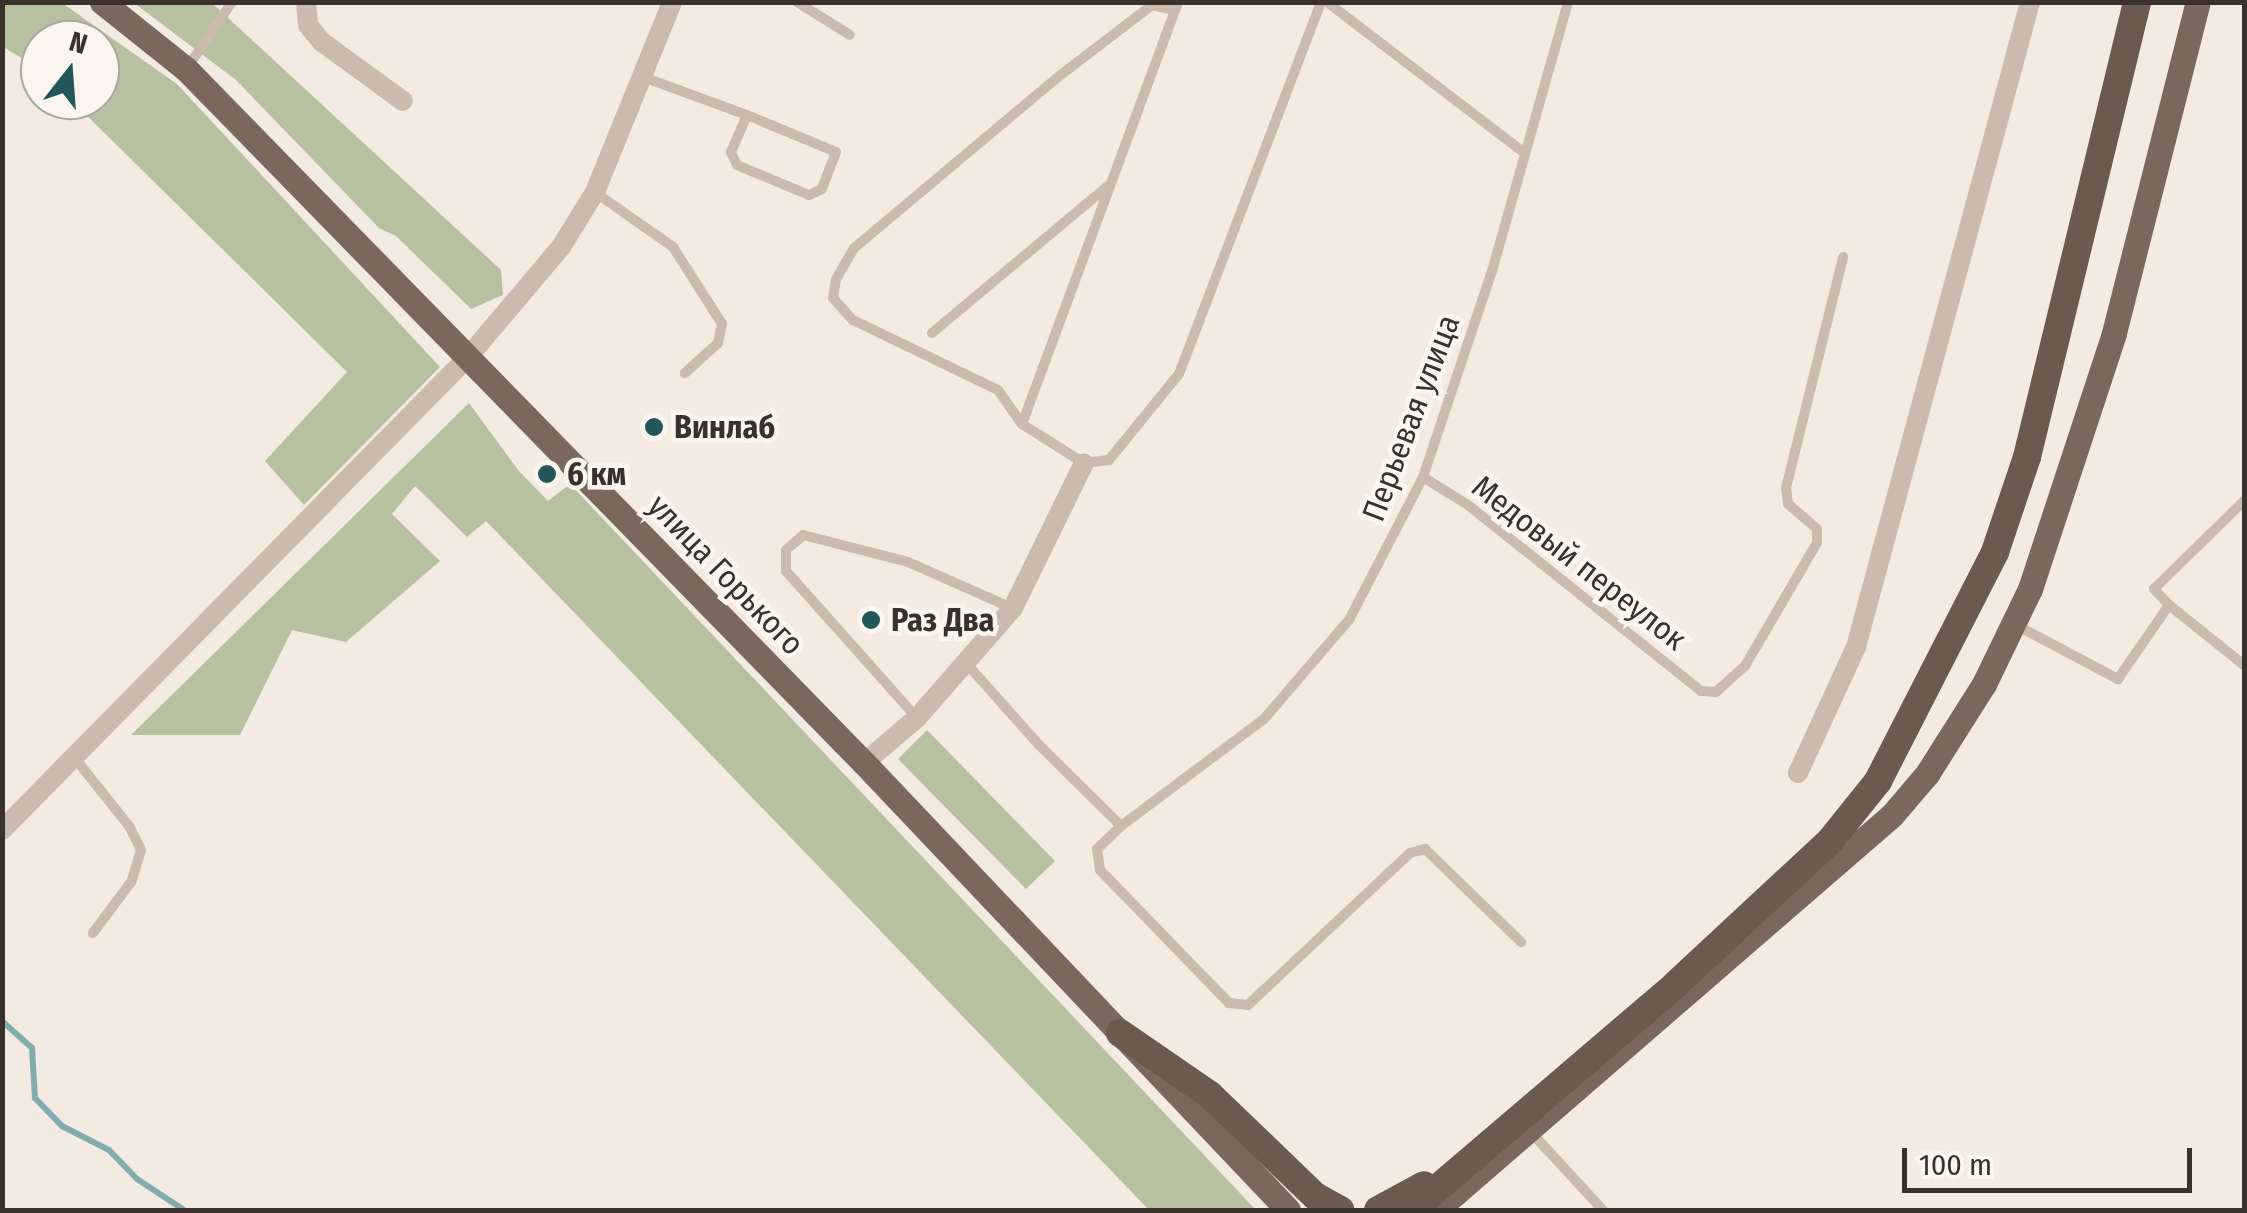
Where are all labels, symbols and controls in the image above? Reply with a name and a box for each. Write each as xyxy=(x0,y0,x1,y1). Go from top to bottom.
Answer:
north arrow xyxy=(20,20,120,120)
text: N xyxy=(65,25,91,61)
street label: Перьевая улица xyxy=(1354,309,1468,527)
place label: Винлаб xyxy=(674,408,775,446)
marker: Винлаб xyxy=(643,416,665,438)
place label: 6 км xyxy=(567,455,626,493)
marker: 6 км xyxy=(536,463,558,485)
street label: Медовый переулок xyxy=(1464,468,1694,658)
street label: улица Горького xyxy=(640,487,812,663)
place label: Раз Два xyxy=(891,601,994,639)
marker: Раз Два xyxy=(860,609,882,631)
scale bar xyxy=(1907,1128,2197,1190)
text: 100 m xyxy=(1919,1147,1992,1183)

